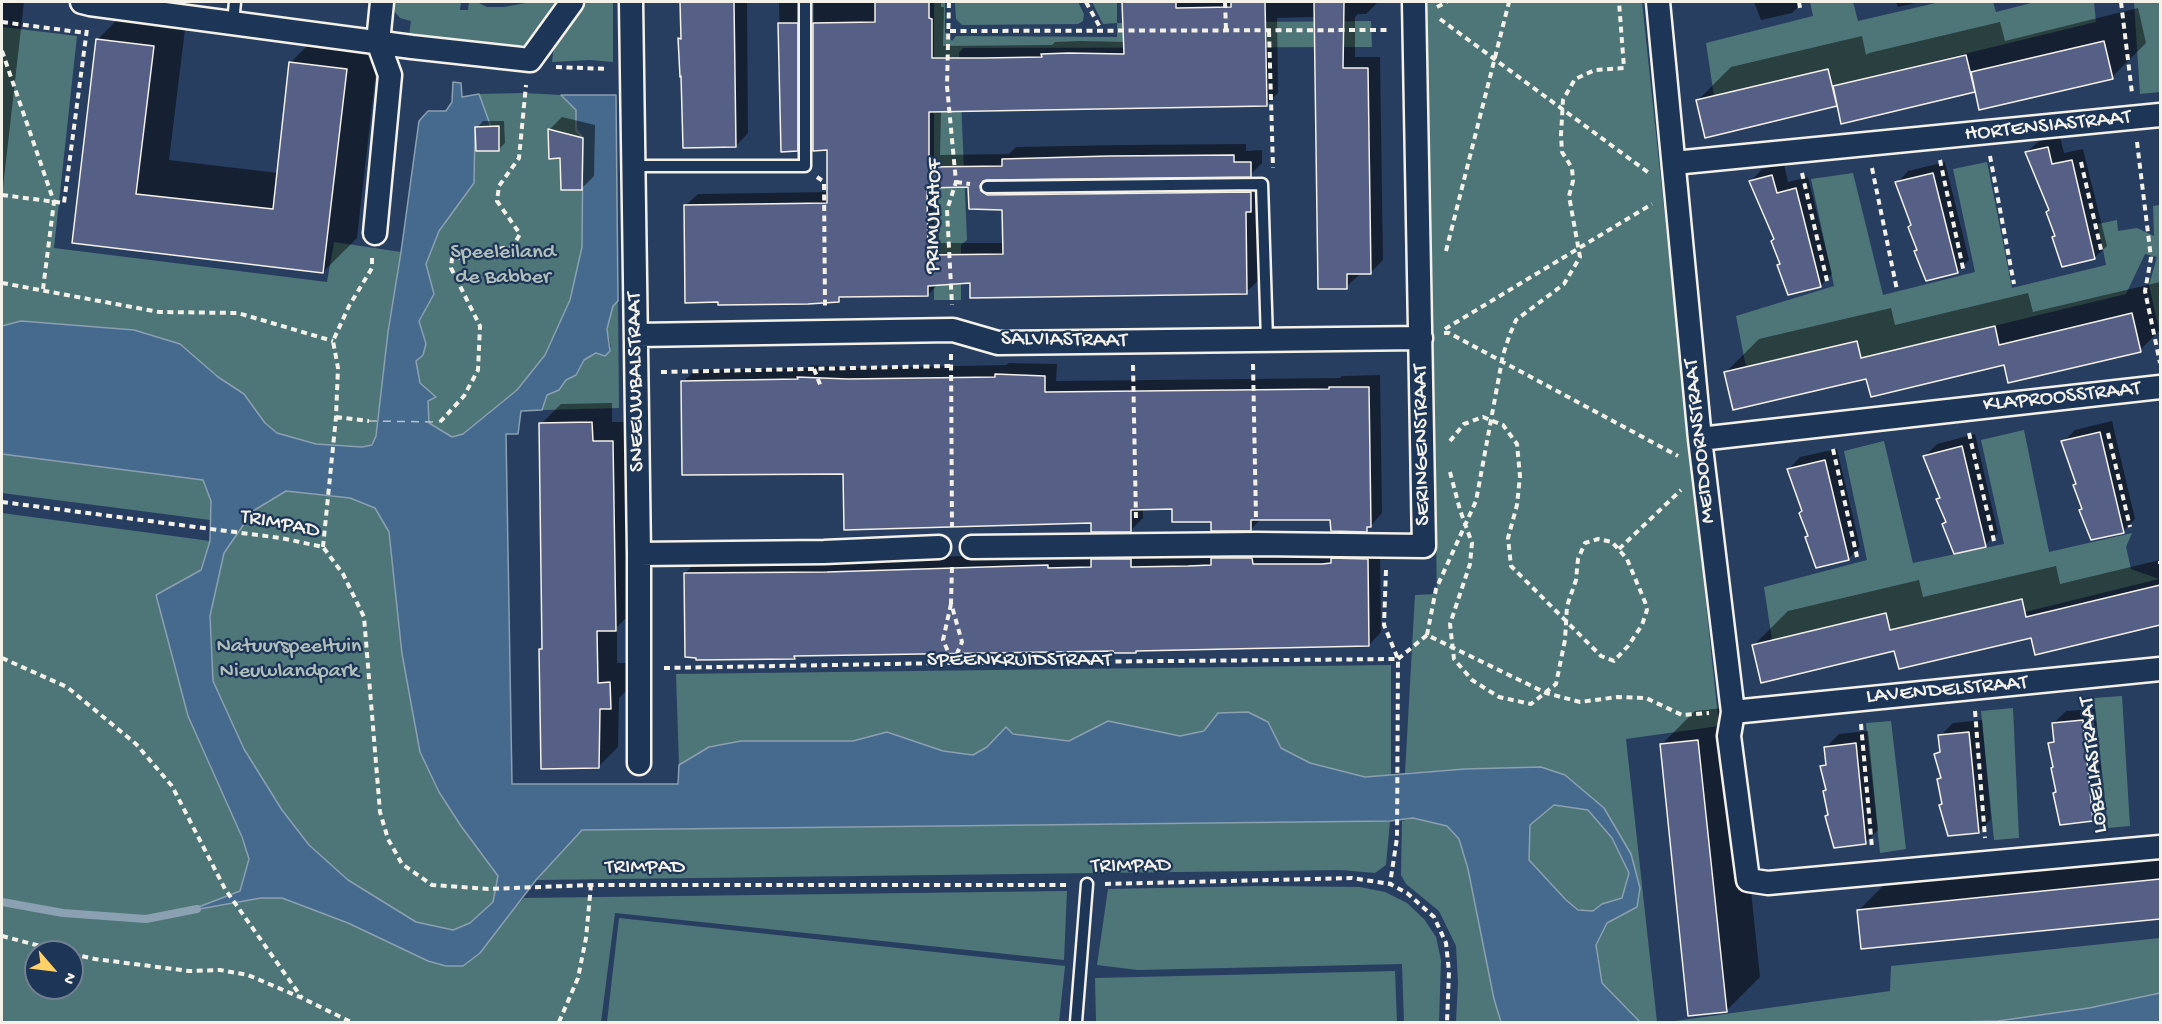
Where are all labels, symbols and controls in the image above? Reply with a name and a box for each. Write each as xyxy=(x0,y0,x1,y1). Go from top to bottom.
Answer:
street label: HORTENSIASTRAAT xyxy=(1964,105,2132,149)
street label: PRIMULAHOF xyxy=(921,158,949,274)
park label: Speeleiland de Babber xyxy=(450,241,556,292)
street label: SNEEUWBALSTRAAT xyxy=(622,292,652,472)
street label: SALVIASTRAAT xyxy=(1001,327,1127,355)
street label: MEIDOORNSTRAAT xyxy=(1679,357,1723,525)
street label: SERINGENSTRAAT xyxy=(1408,364,1438,526)
street label: KLAPROOSSTRAAT xyxy=(1982,377,2142,419)
street label: TRIMPAD xyxy=(238,504,322,546)
park label: Natuurspeeltuin Nieuwlandpark xyxy=(217,635,361,686)
street label: SPEENKRUIDSTRAAT xyxy=(927,649,1111,675)
street label: LAVENDELSTRAAT xyxy=(1865,671,2029,711)
street label: LOBELIASTRAAT xyxy=(2075,695,2115,835)
street label: TRIMPAD xyxy=(1091,853,1171,881)
street label: TRIMPAD xyxy=(605,856,685,882)
north arrow xyxy=(24,940,84,1000)
text: N xyxy=(58,969,79,987)

